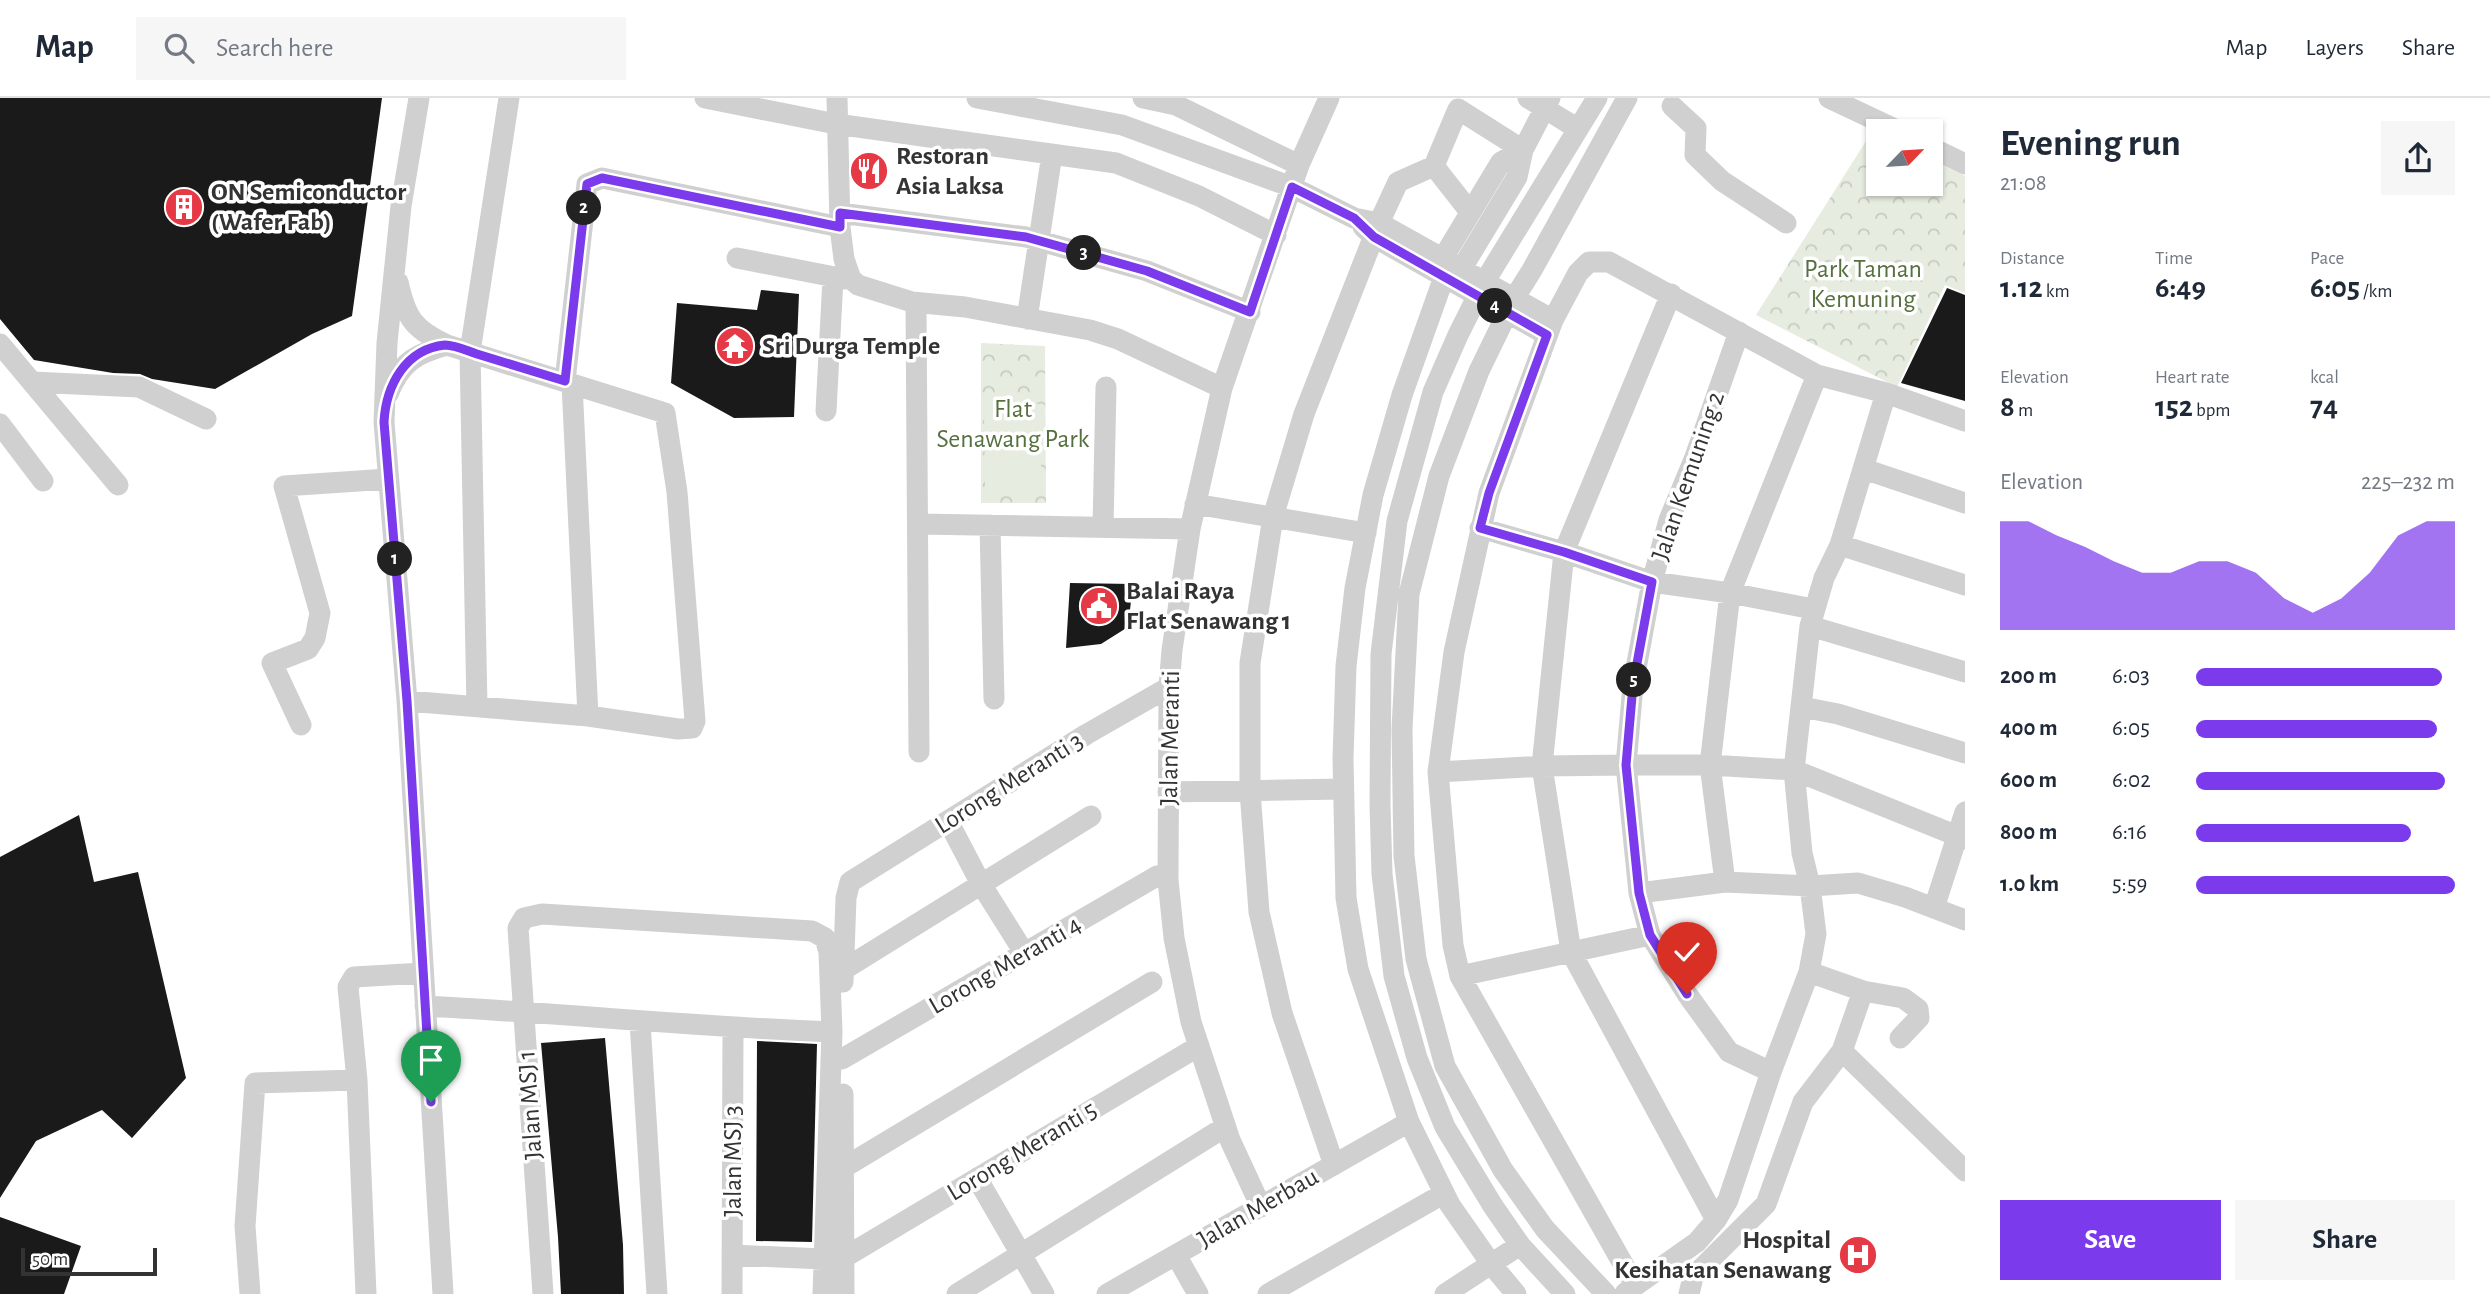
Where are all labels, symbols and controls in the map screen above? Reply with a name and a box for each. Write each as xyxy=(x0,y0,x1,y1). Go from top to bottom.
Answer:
search box xyxy=(136,17,626,80)
icon: search xyxy=(160,29,198,67)
text: Map xyxy=(35,31,94,64)
text: Search here xyxy=(216,35,334,61)
text: Map xyxy=(2225,36,2267,60)
text: Layers xyxy=(2305,36,2364,60)
text: Share xyxy=(2402,36,2455,60)
north arrow xyxy=(1866,119,1942,196)
map controls xyxy=(1866,119,1943,196)
button: share xyxy=(2381,121,2455,195)
text: Evening run xyxy=(2000,125,2181,163)
place label: Restoran Asia Laksa xyxy=(896,143,1004,199)
restaurant icon: Restoran Asia Laksa xyxy=(848,150,890,192)
text: 21:08 xyxy=(2000,172,2047,195)
place label: ON Semiconductor (Wafer Fab) xyxy=(211,179,406,235)
building icon: ON Semiconductor (Wafer Fab) xyxy=(163,186,205,228)
pin: 2 xyxy=(566,190,602,226)
text: 2 xyxy=(579,198,588,217)
pin: 3 xyxy=(1066,236,1102,270)
text: 3 xyxy=(1079,243,1088,262)
text: Distance xyxy=(2000,249,2064,268)
text: Time xyxy=(2155,249,2193,268)
text: Pace xyxy=(2310,249,2344,268)
park label: Park Taman Kemuning xyxy=(1804,256,1922,312)
text: 1.12 xyxy=(2000,273,2043,303)
text: 6:49 xyxy=(2155,273,2206,303)
text: 6:05 xyxy=(2310,273,2360,303)
text: km xyxy=(2043,282,2070,301)
text: /km xyxy=(2360,282,2392,301)
pin: 4 xyxy=(1478,288,1512,324)
text: 4 xyxy=(1490,296,1499,315)
temple icon: Sri Durga Temple xyxy=(714,325,756,367)
place label: Sri Durga Temple xyxy=(762,333,940,359)
text: Elevation xyxy=(2000,368,2069,387)
text: Heart rate xyxy=(2155,368,2230,387)
text: kcal xyxy=(2310,368,2339,387)
street label: Jalan Kemuning 2 xyxy=(1647,388,1729,564)
text: 8 xyxy=(2000,392,2015,422)
text: 152 xyxy=(2155,392,2193,422)
text: 74 xyxy=(2310,392,2338,422)
park label: Flat Senawang Park xyxy=(937,396,1090,452)
text: m xyxy=(2015,401,2033,420)
text: bpm xyxy=(2193,401,2230,420)
text: Elevation xyxy=(2000,471,2083,494)
text: 225–232 m xyxy=(2361,471,2455,494)
pin: 1 xyxy=(378,542,412,576)
text: 1 xyxy=(391,549,398,568)
place label: Balai Raya Flat Senawang 1 xyxy=(1126,578,1291,634)
public building icon: Balai Raya Flat Senawang 1 xyxy=(1078,585,1120,627)
pin: 5 xyxy=(1616,662,1652,698)
text: 200 m xyxy=(2000,665,2057,688)
text: 6:03 xyxy=(2112,665,2150,688)
street label: Jalan Meranti xyxy=(1156,670,1184,806)
text: 5 xyxy=(1629,670,1638,689)
text: 400 m xyxy=(2000,717,2058,740)
text: 6:05 xyxy=(2112,717,2150,740)
street label: Lorong Meranti 3 xyxy=(930,727,1088,839)
text: 600 m xyxy=(2000,769,2057,792)
text: 6:02 xyxy=(2112,769,2151,792)
text: 800 m xyxy=(2000,821,2057,844)
text: 6:16 xyxy=(2112,821,2147,844)
text: 1.0 km xyxy=(2000,873,2059,896)
text: 5:59 xyxy=(2112,873,2147,896)
street label: Lorong Meranti 4 xyxy=(925,911,1085,1019)
pin xyxy=(1657,922,1717,994)
icon: check xyxy=(1668,933,1706,971)
pin xyxy=(401,1030,461,1102)
icon: arrive xyxy=(412,1041,450,1079)
street label: Jalan MSJ 1 xyxy=(513,1049,547,1161)
street label: Lorong Meranti 5 xyxy=(943,1096,1101,1206)
street label: Jalan MSJ 3 xyxy=(720,1105,746,1217)
street label: Jalan Merbau xyxy=(1193,1163,1323,1253)
button: Save xyxy=(2000,1200,2221,1280)
button: Share xyxy=(2235,1200,2455,1280)
place label: Hospital Kesihatan Senawang xyxy=(1614,1227,1832,1283)
hospital icon: Hospital Kesihatan Senawang xyxy=(1837,1234,1879,1276)
scale bar xyxy=(21,1245,158,1277)
text: 50 m xyxy=(32,1250,68,1269)

